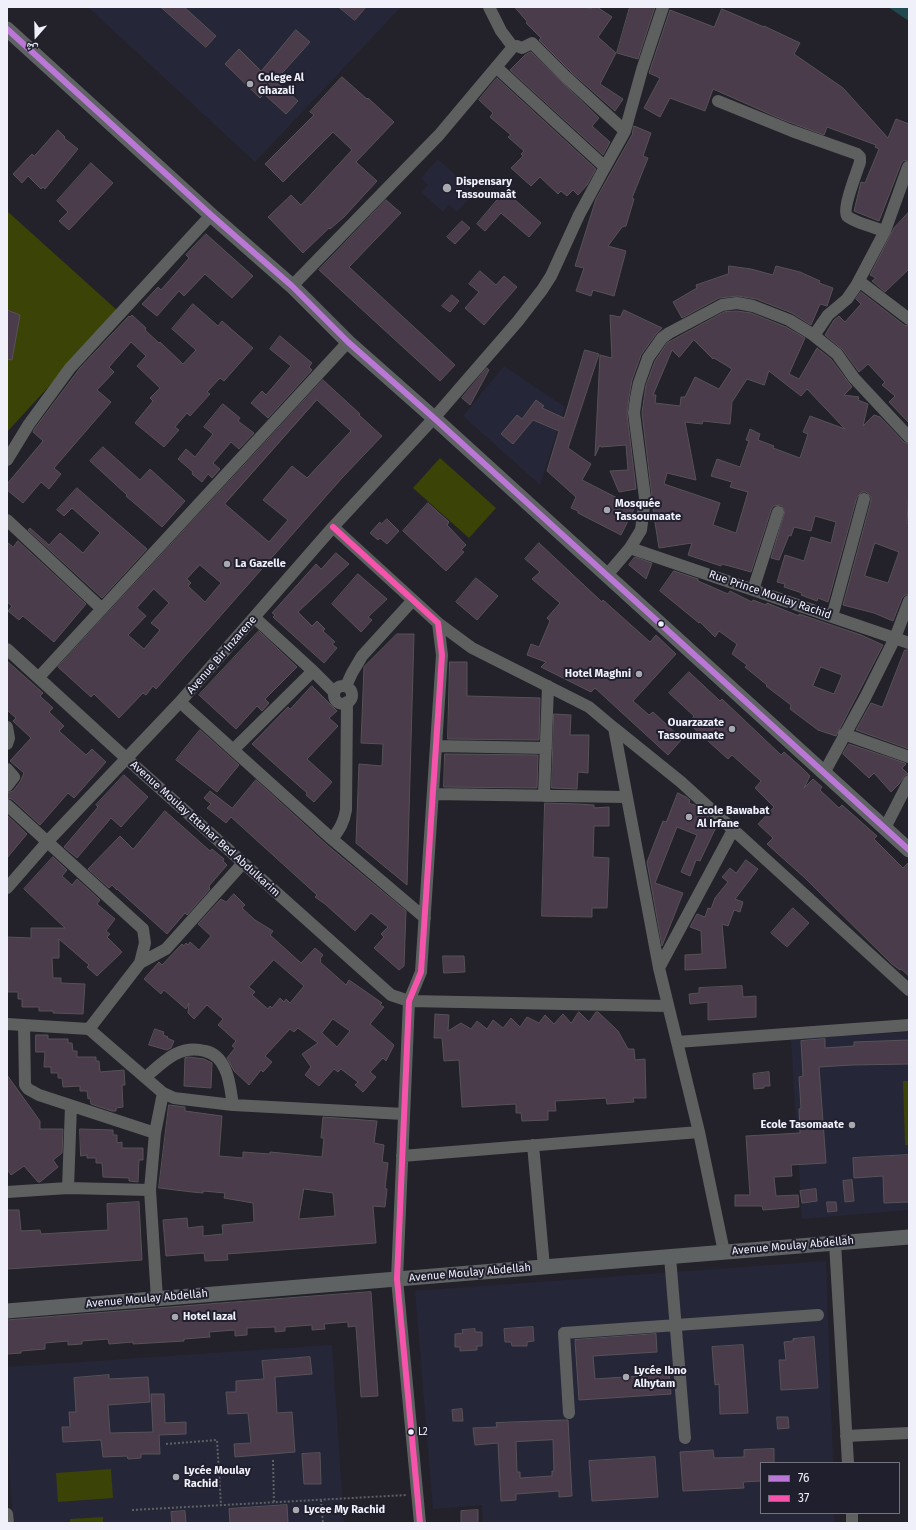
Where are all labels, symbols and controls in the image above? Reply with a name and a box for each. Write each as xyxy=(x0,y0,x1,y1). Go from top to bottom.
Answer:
north arrow xyxy=(16,16,56,56)
text: ش xyxy=(24,40,39,56)
place label: Colege Al Ghazali xyxy=(258,71,304,97)
marker: Colege Al Ghazali xyxy=(245,79,255,89)
place label: Dispensary Tassoumaât xyxy=(456,175,516,201)
marker: Dispensary Tassoumaât xyxy=(441,182,453,194)
place label: Mosquée Tassoumaate xyxy=(615,497,681,523)
marker: Mosquée Tassoumaate xyxy=(602,505,612,515)
place label: La Gazelle xyxy=(235,557,286,571)
marker: La Gazelle xyxy=(222,559,232,569)
street label: Rue Prince Moulay Rachid xyxy=(707,568,833,622)
street label: Avenue Bir Inzarene xyxy=(185,613,259,697)
unlabelled marker xyxy=(656,619,666,629)
place label: Hotel Maghni xyxy=(565,667,631,681)
marker: Hotel Maghni xyxy=(634,669,644,679)
place label: Ouarzazate Tassoumaate xyxy=(658,716,724,742)
marker: Ouarzazate Tassoumaate xyxy=(727,724,737,734)
street label: Avenue Moulay Ettahar Bed Abdulkarim xyxy=(127,758,283,900)
place label: Ecole Bawabat Al Irfane xyxy=(697,804,770,830)
marker: Ecole Bawabat Al Irfane xyxy=(684,812,694,822)
place label: Ecole Tasomaate xyxy=(761,1118,844,1132)
marker: Ecole Tasomaate xyxy=(847,1120,857,1130)
street label: Avenue Moulay Abdellah xyxy=(731,1234,855,1258)
street label: Avenue Moulay Abdellah xyxy=(408,1261,532,1285)
street label: Avenue Moulay Abdellah xyxy=(85,1287,209,1311)
place label: Hotel Iazal xyxy=(183,1310,236,1324)
marker: Hotel Iazal xyxy=(170,1312,180,1322)
place label: Lycée Ibno Alhytam xyxy=(634,1364,687,1390)
marker: Lycée Ibno Alhytam xyxy=(621,1372,631,1382)
place label: L2 xyxy=(418,1426,428,1438)
marker: L2 xyxy=(406,1427,416,1437)
legend xyxy=(760,1462,900,1514)
place label: Lycée Moulay Rachid xyxy=(184,1464,250,1490)
text: 76 xyxy=(798,1471,809,1485)
marker: Lycée Moulay Rachid xyxy=(171,1472,181,1482)
text: 37 xyxy=(798,1491,809,1505)
place label: Lycee My Rachid xyxy=(304,1503,385,1517)
marker: Lycee My Rachid xyxy=(291,1505,301,1515)

